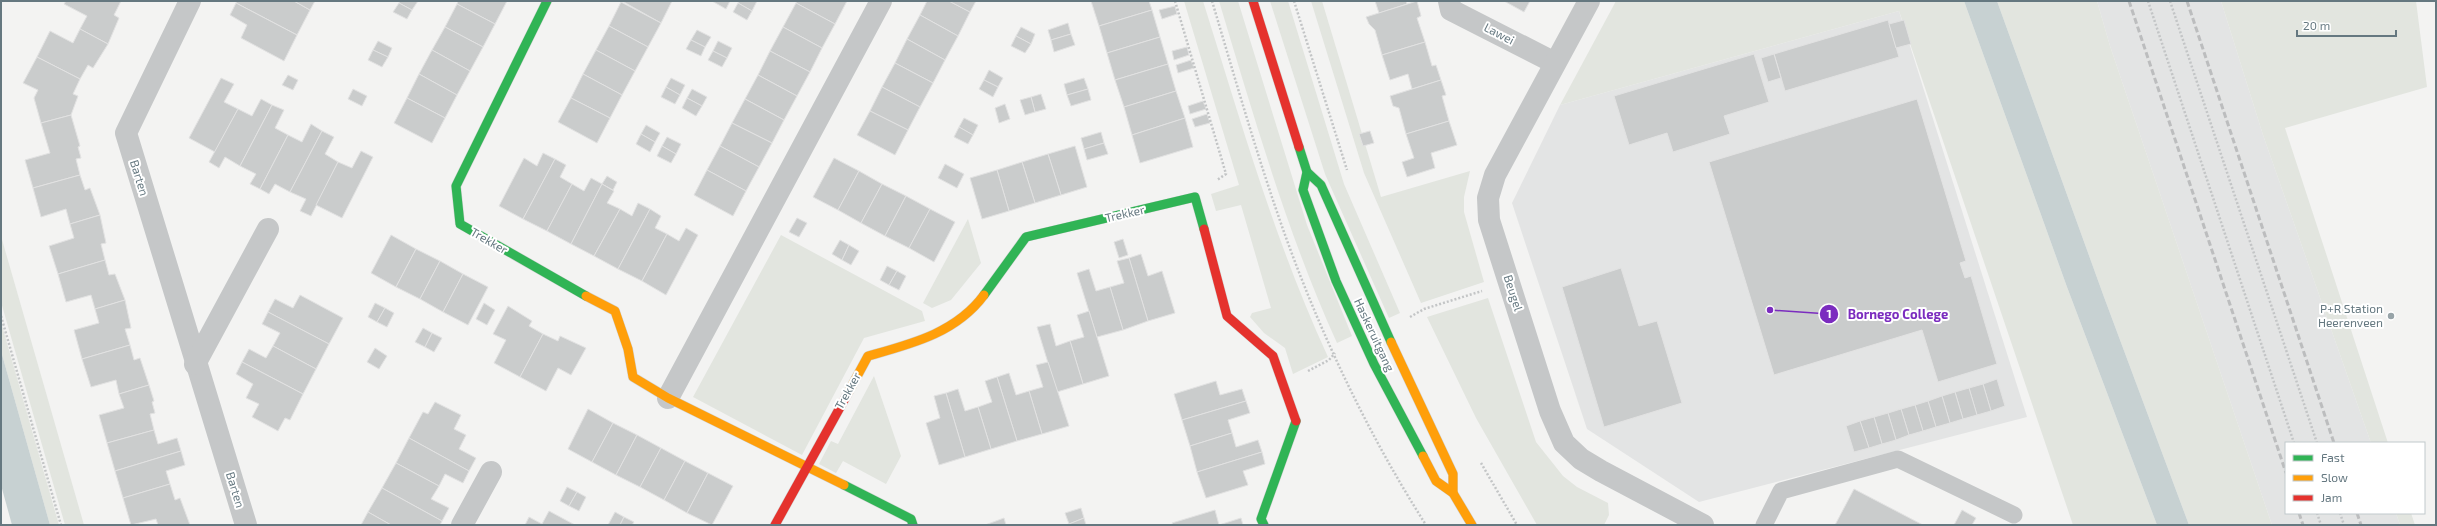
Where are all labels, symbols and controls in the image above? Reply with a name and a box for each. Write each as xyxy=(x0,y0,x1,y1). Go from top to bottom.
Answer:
scale bar xyxy=(2297,12,2396,38)
text: 20 m xyxy=(2303,18,2330,32)
street label: Lawei xyxy=(1482,20,1517,47)
street label: Barten xyxy=(128,158,152,197)
street label: Trekker xyxy=(1104,202,1146,224)
street label: Trekker xyxy=(469,224,511,256)
street label: Beugel xyxy=(1502,273,1527,313)
street label: Haskeruitgang xyxy=(1352,296,1398,374)
place label: P+R Station Heerenveen xyxy=(2318,301,2383,329)
callout: Bornego College xyxy=(1819,302,1956,327)
text: 1 xyxy=(1826,306,1832,320)
text: Bornego College xyxy=(1848,306,1948,322)
marker: P+R Station Heerenveen xyxy=(2386,311,2396,321)
street label: Trekker xyxy=(831,369,863,412)
legend xyxy=(2285,442,2425,514)
text: Fast xyxy=(2321,450,2345,464)
street label: Barten xyxy=(224,470,248,509)
text: Slow xyxy=(2321,470,2348,484)
text: Jam xyxy=(2321,490,2342,504)

